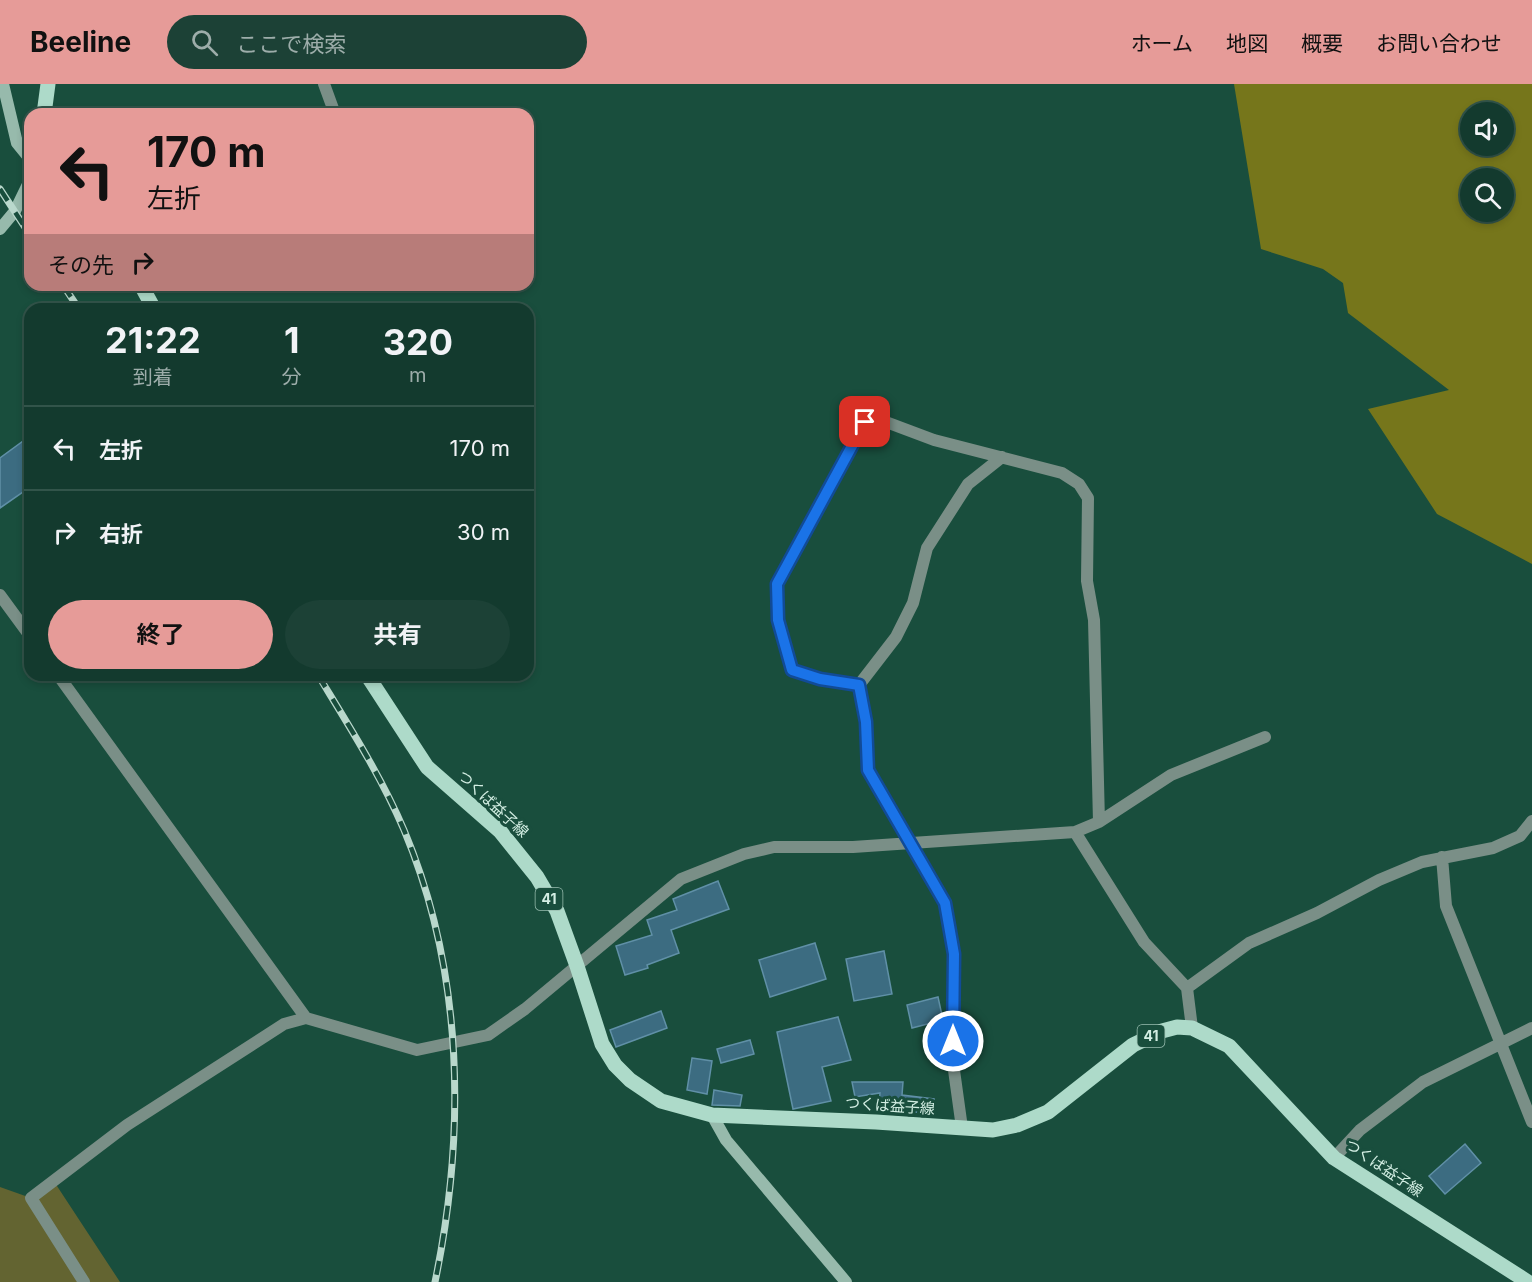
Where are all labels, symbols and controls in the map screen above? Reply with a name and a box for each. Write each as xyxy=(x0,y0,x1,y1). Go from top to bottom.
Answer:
search box xyxy=(167,15,587,69)
text: Beeline xyxy=(30,25,131,59)
icon: search xyxy=(188,26,221,59)
text: ここで検索 xyxy=(236,31,346,57)
text: ホーム xyxy=(1131,31,1193,56)
text: 地図 xyxy=(1226,31,1268,56)
text: 概要 xyxy=(1301,31,1343,56)
text: お問い合わせ xyxy=(1376,31,1502,56)
map controls xyxy=(1460,102,1514,222)
button: sound xyxy=(1460,102,1514,156)
text: 170 m xyxy=(147,126,265,177)
icon: left xyxy=(48,132,126,210)
button: search xyxy=(1460,168,1514,222)
text: 左折 xyxy=(147,182,201,215)
icon: right xyxy=(126,246,159,279)
text: その先 xyxy=(48,252,114,278)
text: 21:22 xyxy=(105,318,201,362)
text: 1 xyxy=(284,318,299,362)
text: 320 xyxy=(383,320,453,364)
text: m xyxy=(409,363,427,387)
text: 到着 xyxy=(133,365,173,389)
text: 分 xyxy=(282,365,302,389)
pin xyxy=(839,396,890,447)
icon: arrive xyxy=(848,405,881,438)
icon: left xyxy=(48,432,81,465)
text: 170 m xyxy=(450,435,510,461)
text: 左折 xyxy=(99,437,143,463)
icon: right xyxy=(48,516,81,549)
text: 30 m xyxy=(457,519,510,545)
text: 右折 xyxy=(99,521,143,547)
button: 終了 xyxy=(48,600,273,669)
button: 共有 xyxy=(285,600,510,669)
street label: つくば益子線 xyxy=(454,766,533,841)
road number: 41 xyxy=(536,888,562,910)
position arrow xyxy=(921,1009,985,1073)
road number: 41 xyxy=(1138,1025,1164,1047)
street label: つくば益子線 xyxy=(844,1093,936,1118)
street label: つくば益子線 xyxy=(1342,1135,1427,1201)

